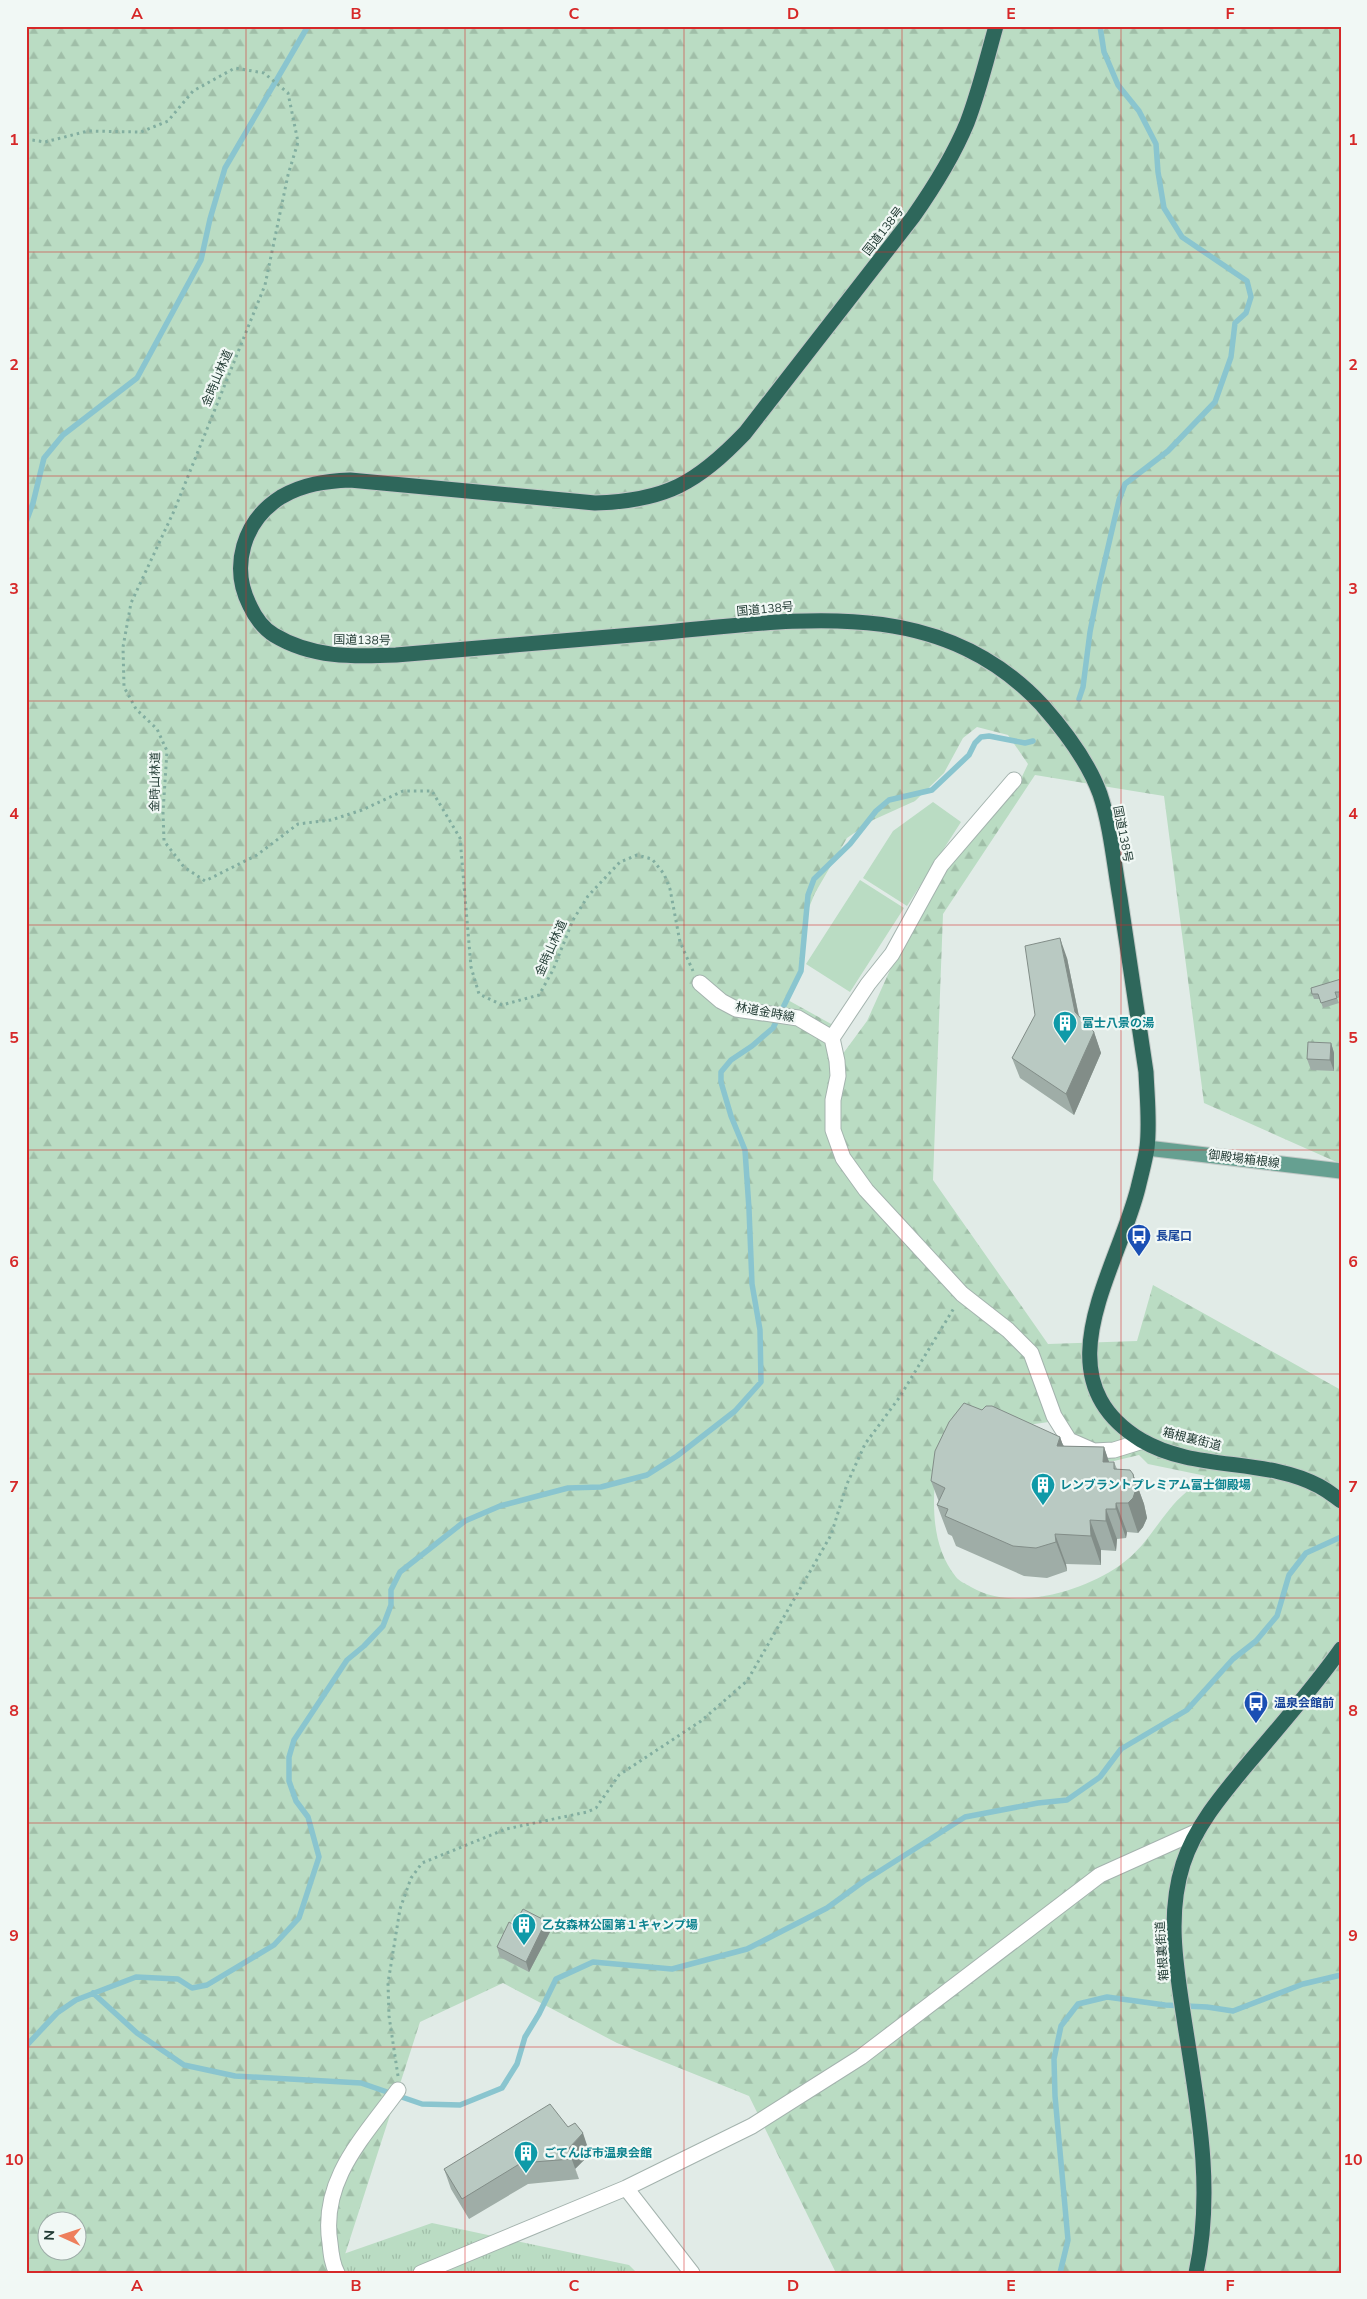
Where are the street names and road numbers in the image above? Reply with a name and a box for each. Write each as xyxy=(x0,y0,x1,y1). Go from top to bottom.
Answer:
street label: 国道138号 xyxy=(859,203,907,259)
street label: 金時山林道 xyxy=(198,347,236,409)
street label: 国道138号 xyxy=(736,599,794,619)
street label: 国道138号 xyxy=(333,631,391,649)
street label: 金時山林道 xyxy=(146,752,164,812)
street label: 国道138号 xyxy=(1110,804,1136,864)
street label: 金時山林道 xyxy=(531,917,571,979)
street label: 林道金時線 xyxy=(734,998,796,1026)
street label: 御殿場箱根線 xyxy=(1207,1147,1281,1171)
street label: 箱根裏街道 xyxy=(1161,1424,1223,1454)
street label: 箱根裏街道 xyxy=(1152,1921,1172,1981)

